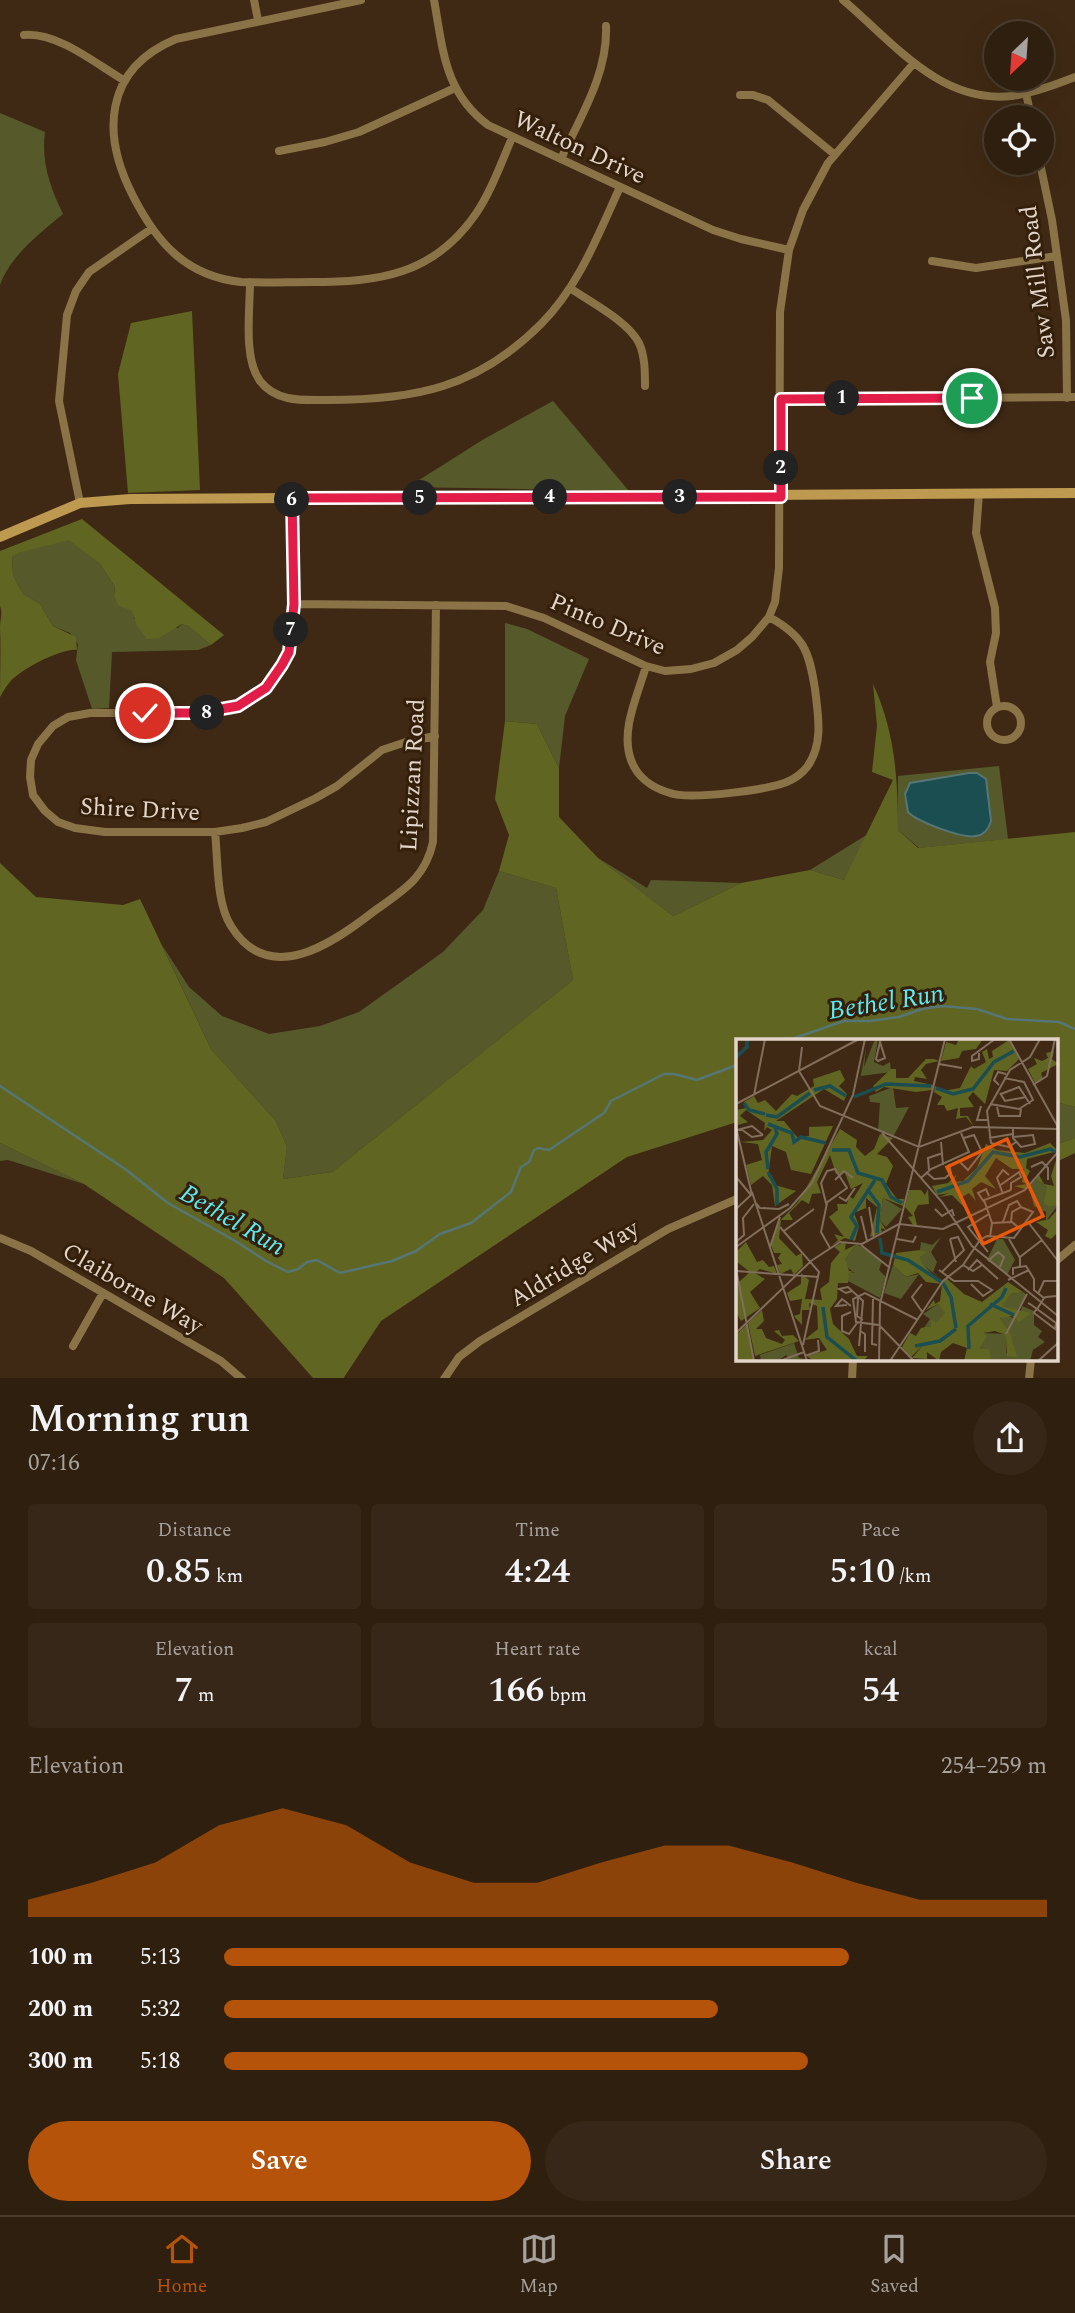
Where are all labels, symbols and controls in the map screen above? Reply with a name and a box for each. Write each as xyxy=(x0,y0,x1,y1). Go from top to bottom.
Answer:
north arrow xyxy=(984,21,1054,91)
map controls xyxy=(984,21,1054,175)
street label: Walton Drive xyxy=(508,102,652,194)
button: locate xyxy=(984,105,1054,175)
street label: Saw Mill Road xyxy=(1011,203,1065,360)
pin xyxy=(942,368,1002,428)
icon: arrive xyxy=(953,379,991,417)
pin: 1 xyxy=(824,380,860,416)
text: 1 xyxy=(836,383,847,412)
pin: 2 xyxy=(764,450,798,486)
text: 2 xyxy=(775,453,786,482)
pin: 5 xyxy=(402,480,438,516)
pin: 4 xyxy=(532,480,568,514)
pin: 3 xyxy=(662,480,698,514)
pin: 6 xyxy=(274,482,310,518)
text: 4 xyxy=(544,482,555,511)
text: 3 xyxy=(674,482,685,511)
text: 5 xyxy=(414,483,425,512)
text: 6 xyxy=(286,485,297,514)
street label: Pinto Drive xyxy=(544,584,671,666)
pin: 7 xyxy=(274,612,308,648)
text: 7 xyxy=(285,615,296,644)
pin xyxy=(115,683,175,743)
icon: check xyxy=(126,694,164,732)
pin: 8 xyxy=(190,696,224,730)
text: 8 xyxy=(201,698,212,727)
street label: Lipizzan Road xyxy=(391,698,435,852)
street label: Shire Drive xyxy=(79,789,201,831)
water label: Bethel Run xyxy=(825,973,947,1031)
inset map xyxy=(736,1039,1058,1361)
water label: Bethel Run xyxy=(172,1173,293,1266)
street label: Aldridge Way xyxy=(503,1210,647,1317)
street label: Claiborne Way xyxy=(55,1234,211,1345)
text: Morning run xyxy=(28,1391,250,1449)
button: share xyxy=(973,1401,1047,1475)
text: 07:16 xyxy=(28,1446,80,1481)
text: Distance xyxy=(157,1516,232,1545)
text: Time xyxy=(515,1516,560,1545)
text: Pace xyxy=(861,1516,900,1545)
text: 0.85 xyxy=(146,1545,211,1598)
text: 4:24 xyxy=(505,1545,570,1598)
text: 5:10 xyxy=(830,1545,895,1598)
text: km xyxy=(211,1562,243,1591)
text: /km xyxy=(895,1562,931,1591)
text: Elevation xyxy=(155,1635,234,1664)
text: Heart rate xyxy=(495,1635,580,1664)
text: kcal xyxy=(863,1635,898,1664)
text: 7 xyxy=(175,1664,193,1717)
text: 166 xyxy=(488,1664,544,1717)
text: 54 xyxy=(862,1664,899,1717)
text: m xyxy=(193,1681,214,1710)
text: bpm xyxy=(544,1681,587,1710)
text: Elevation xyxy=(28,1749,124,1784)
text: 254–259 m xyxy=(941,1749,1047,1784)
text: 100 m xyxy=(28,1940,93,1975)
text: 5:13 xyxy=(140,1940,180,1975)
text: 200 m xyxy=(28,1992,93,2027)
text: 5:32 xyxy=(140,1992,180,2027)
text: 300 m xyxy=(28,2044,93,2079)
text: 5:18 xyxy=(140,2044,180,2079)
button: Save xyxy=(28,2121,531,2201)
button: Share xyxy=(545,2121,1047,2201)
tab: Home xyxy=(156,2230,207,2301)
tab: Map xyxy=(520,2230,558,2301)
tab: Saved xyxy=(870,2230,919,2301)

